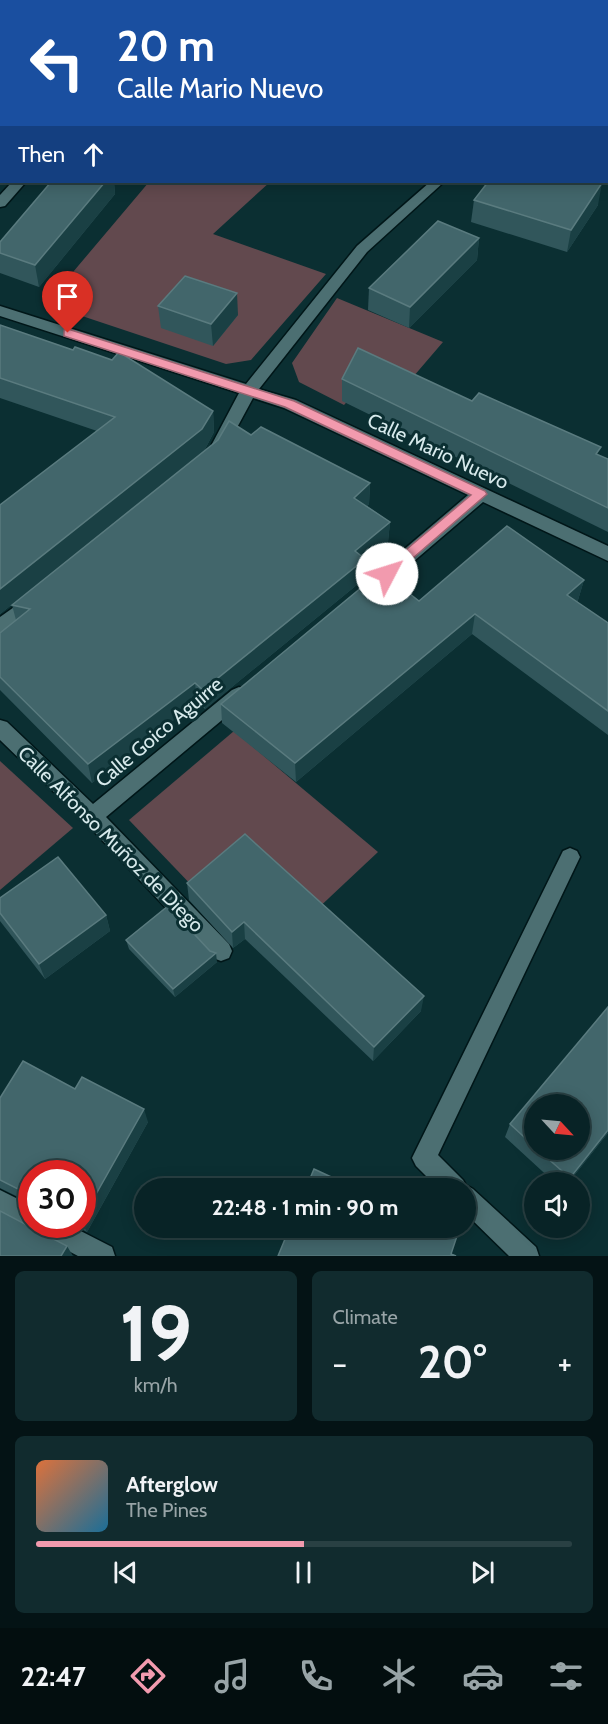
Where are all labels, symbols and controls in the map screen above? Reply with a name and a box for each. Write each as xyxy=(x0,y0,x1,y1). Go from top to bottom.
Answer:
text: 20 m xyxy=(117,20,215,72)
icon: left xyxy=(18,24,96,102)
text: Calle Mario Nuevo xyxy=(117,72,323,105)
icon: ahead xyxy=(77,138,110,171)
text: Then xyxy=(18,141,65,168)
pin xyxy=(42,271,93,333)
icon: arrive xyxy=(51,280,84,313)
street label: Calle Mario Nuevo xyxy=(364,408,512,494)
position arrow xyxy=(355,542,419,606)
street label: Calle Goico Aguirre xyxy=(91,672,227,792)
street label: Calle Alfonso Muñoz de Diego xyxy=(13,741,209,937)
north arrow xyxy=(524,1094,590,1160)
map controls xyxy=(524,1094,590,1238)
speed limit sign: 30 xyxy=(18,1160,96,1238)
button: sound xyxy=(524,1172,590,1238)
text: 22:48 · 1 min · 90 m xyxy=(212,1194,398,1221)
text: 19 xyxy=(119,1286,192,1381)
text: Climate xyxy=(333,1305,398,1329)
text: 20° xyxy=(418,1335,487,1389)
text: − xyxy=(333,1343,347,1383)
text: + xyxy=(557,1343,572,1383)
text: km/h xyxy=(134,1373,178,1397)
text: Afterglow xyxy=(126,1471,218,1498)
text: The Pines xyxy=(126,1498,207,1522)
icon: previous xyxy=(109,1556,142,1589)
icon: pause xyxy=(287,1556,320,1589)
icon: next xyxy=(466,1556,499,1589)
icon: directions xyxy=(127,1655,169,1697)
icon: music xyxy=(211,1655,253,1697)
icon: phone xyxy=(295,1655,337,1697)
icon: climate xyxy=(378,1655,420,1697)
icon: car xyxy=(462,1655,504,1697)
icon: filters xyxy=(545,1655,587,1697)
text: 22:47 xyxy=(21,1660,86,1693)

